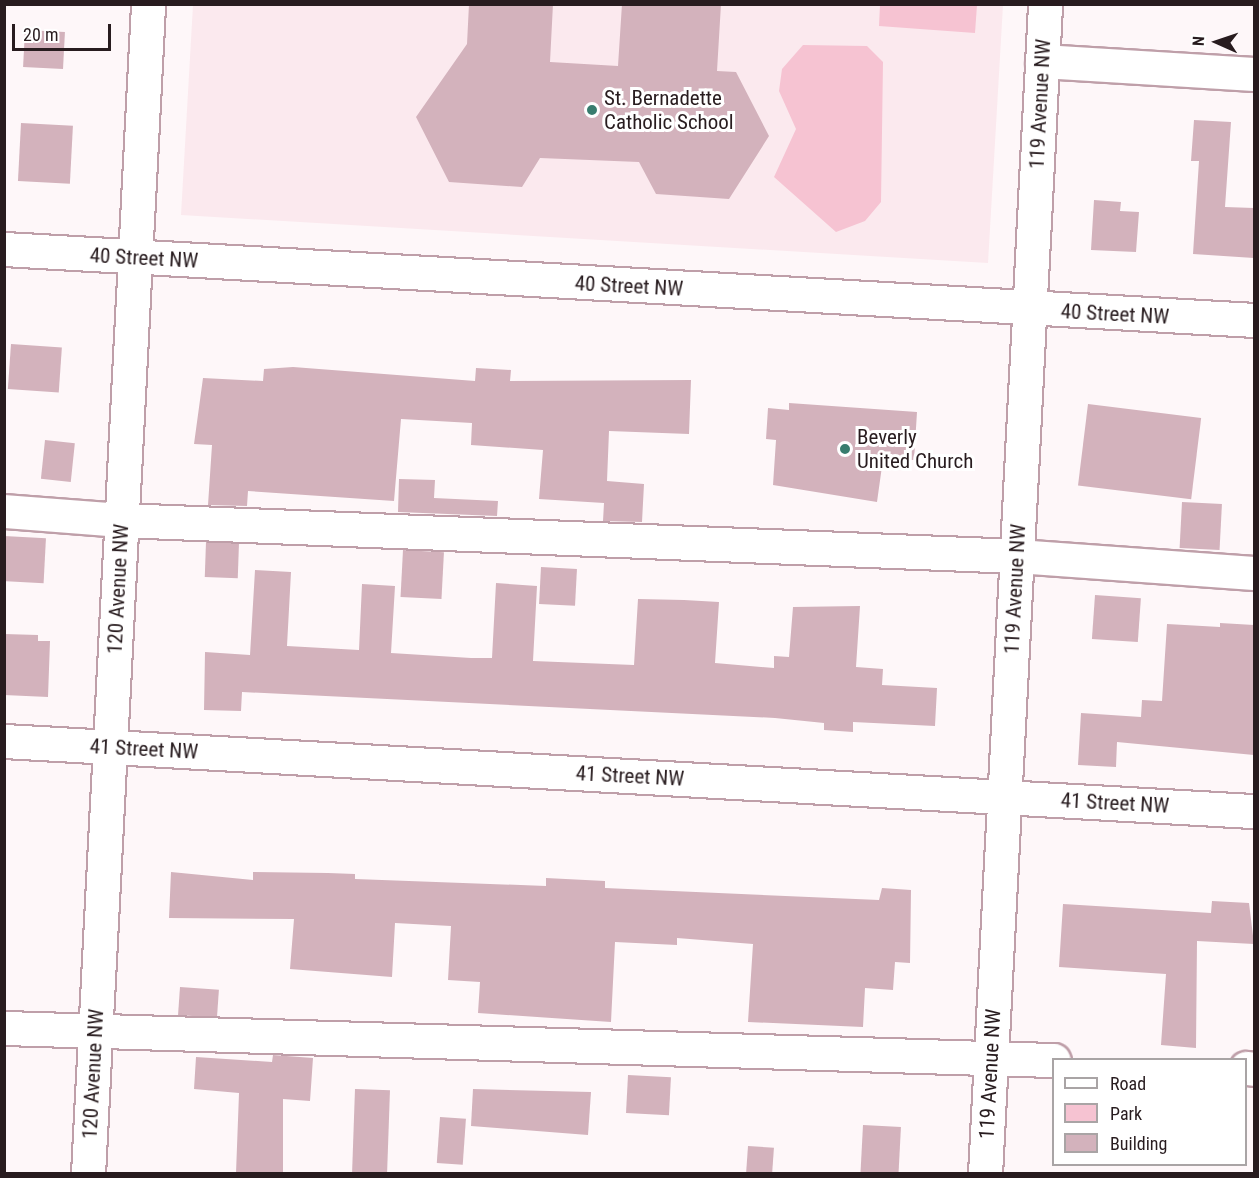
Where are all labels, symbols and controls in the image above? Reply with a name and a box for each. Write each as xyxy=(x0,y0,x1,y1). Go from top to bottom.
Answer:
scale bar xyxy=(15,12,114,50)
north arrow xyxy=(1187,12,1247,72)
text: 20 m xyxy=(23,24,58,45)
text: N xyxy=(1189,36,1208,46)
street label: 119 Avenue NW xyxy=(1024,38,1056,170)
place label: St. Bernadette Catholic School xyxy=(604,85,734,135)
marker: St. Bernadette Catholic School xyxy=(585,103,599,117)
street label: 40 Street NW xyxy=(89,243,199,273)
street label: 40 Street NW xyxy=(574,271,684,301)
street label: 40 Street NW xyxy=(1060,299,1170,329)
place label: Beverly United Church xyxy=(857,424,973,474)
marker: Beverly United Church xyxy=(838,442,852,456)
street label: 120 Avenue NW xyxy=(102,523,134,655)
street label: 119 Avenue NW xyxy=(999,523,1031,655)
street label: 41 Street NW xyxy=(89,734,199,764)
street label: 41 Street NW xyxy=(575,761,685,791)
street label: 41 Street NW xyxy=(1060,788,1170,818)
street label: 120 Avenue NW xyxy=(77,1008,109,1140)
street label: 119 Avenue NW xyxy=(974,1008,1006,1140)
legend xyxy=(1052,1058,1247,1166)
text: Road xyxy=(1110,1073,1146,1094)
text: Park xyxy=(1110,1103,1142,1124)
text: Building xyxy=(1110,1133,1167,1154)

